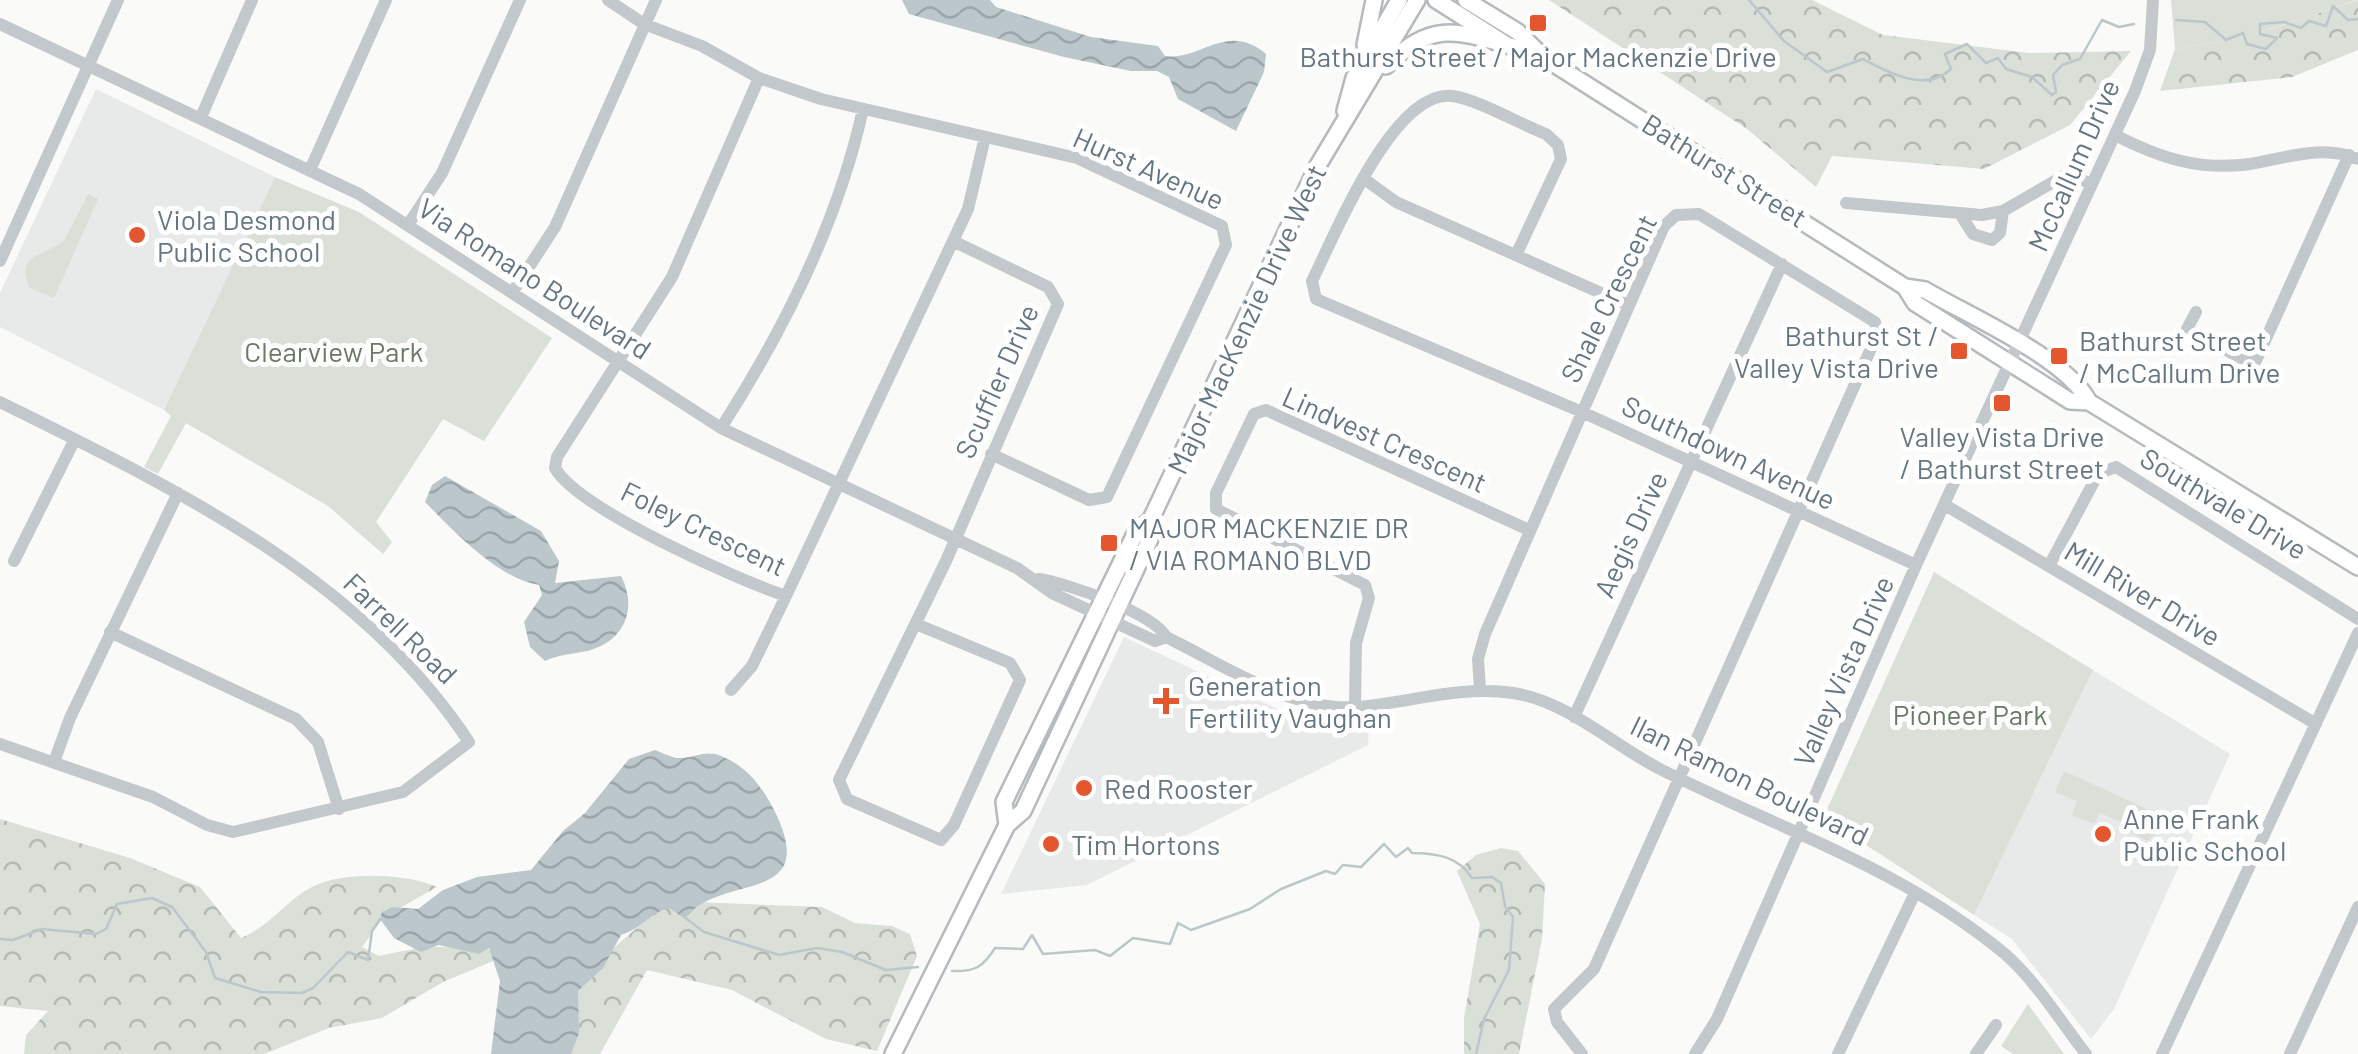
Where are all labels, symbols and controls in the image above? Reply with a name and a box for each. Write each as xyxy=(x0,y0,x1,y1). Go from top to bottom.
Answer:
marker: Bathurst Street / Major Mackenzie Drive xyxy=(1527,12,1549,34)
place label: Bathurst Street / Major Mackenzie Drive xyxy=(1299,39,1777,73)
street label: McCallum Drive xyxy=(2020,74,2126,256)
street label: Bathurst Street xyxy=(1636,106,1814,234)
street label: Hurst Avenue xyxy=(1068,120,1230,216)
street label: Major MacKenzie Drive West xyxy=(1159,159,1333,479)
street label: Via Romano Boulevard xyxy=(412,190,658,366)
place label: Viola Desmond Public School xyxy=(157,202,336,268)
street label: Shale Crescent xyxy=(1553,208,1663,388)
marker: Viola Desmond Public School xyxy=(126,224,148,246)
street label: Scuffler Drive xyxy=(947,299,1045,463)
place label: Bathurst St / Valley Vista Drive xyxy=(1734,318,1939,384)
place label: Bathurst Street / McCallum Drive xyxy=(2079,323,2281,389)
park label: Clearview Park xyxy=(244,334,424,368)
marker: Bathurst St / Valley Vista Drive xyxy=(1948,340,1970,362)
marker: Bathurst Street / McCallum Drive xyxy=(2048,345,2070,367)
street label: Lindvest Crescent xyxy=(1278,379,1492,499)
street label: Southdown Avenue xyxy=(1617,388,1841,516)
marker: Valley Vista Drive / Bathurst Street xyxy=(1991,392,2013,414)
place label: Valley Vista Drive / Bathurst Street xyxy=(1900,419,2104,485)
street label: Southvale Drive xyxy=(2135,440,2313,566)
street label: Aegis Drive xyxy=(1586,466,1674,602)
street label: Foley Crescent xyxy=(616,473,792,583)
place label: MAJOR MACKENZIE DR / VIA ROMANO BLVD xyxy=(1129,510,1409,576)
marker: MAJOR MACKENZIE DR / VIA ROMANO BLVD xyxy=(1098,532,1120,554)
street label: Mill River Drive xyxy=(2059,533,2227,653)
street label: Farrell Road xyxy=(337,565,465,691)
street label: Valley Vista Drive xyxy=(1786,570,1900,772)
place label: Generation Fertility Vaughan xyxy=(1188,668,1392,734)
marker: Generation Fertility Vaughan xyxy=(1153,688,1179,714)
park label: Pioneer Park xyxy=(1893,697,2047,731)
street label: Ilan Ramon Boulevard xyxy=(1625,708,1875,852)
place label: Red Rooster xyxy=(1104,771,1253,805)
marker: Red Rooster xyxy=(1073,777,1095,799)
place label: Anne Frank Public School xyxy=(2123,801,2286,867)
marker: Anne Frank Public School xyxy=(2092,823,2114,845)
place label: Tim Hortons xyxy=(1071,827,1220,861)
marker: Tim Hortons xyxy=(1040,833,1062,855)

